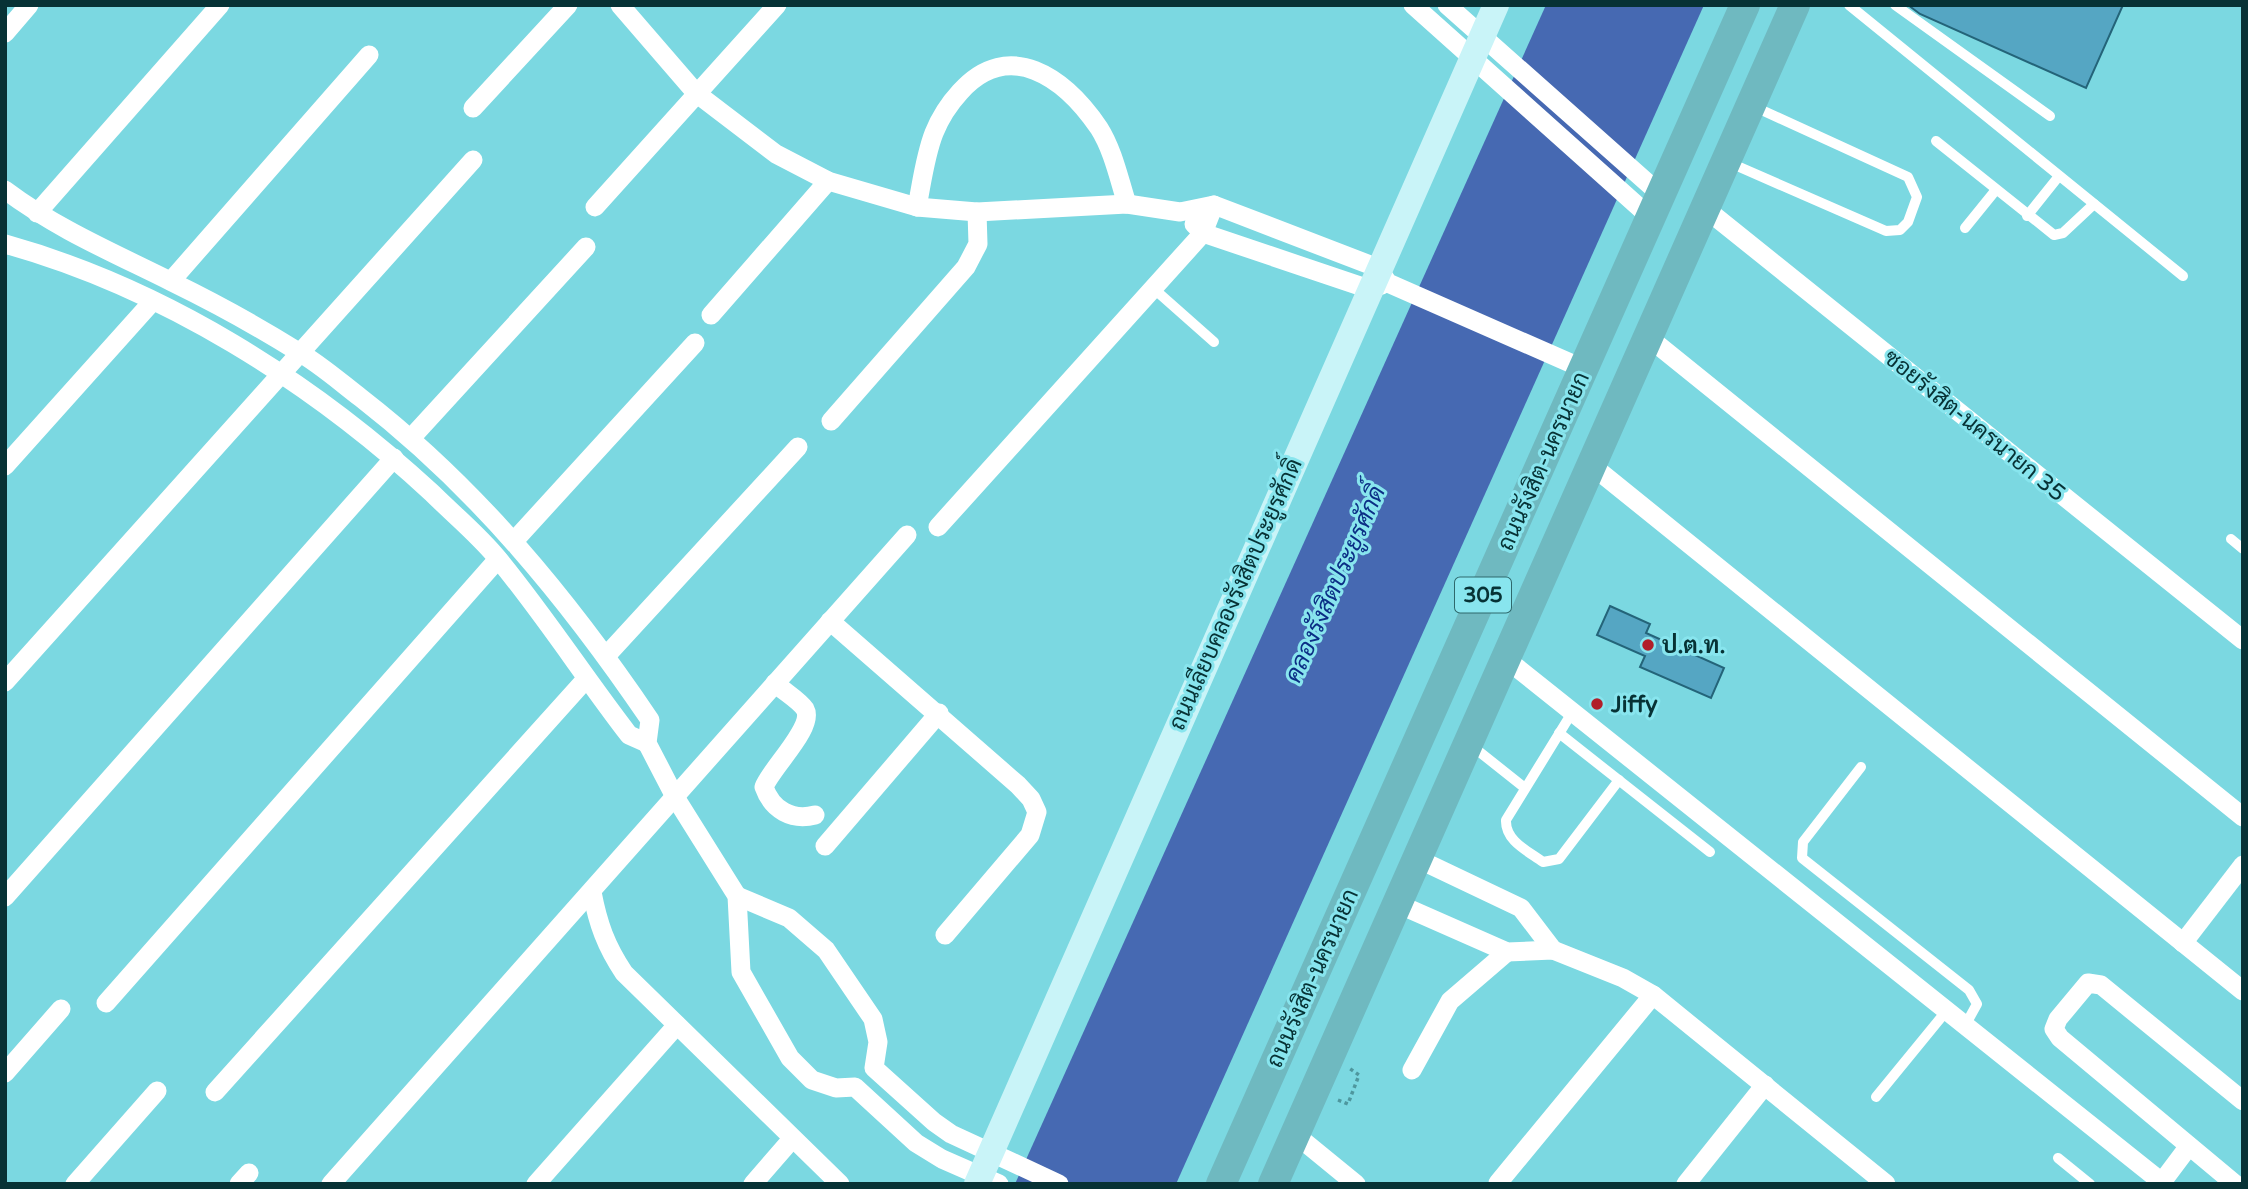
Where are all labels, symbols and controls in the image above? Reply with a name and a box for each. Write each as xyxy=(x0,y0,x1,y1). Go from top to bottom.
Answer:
street label: ซอยรังสิต-นครนายก 35 xyxy=(1878,343,2072,508)
street label: ถนนรังสิต-นครนายก xyxy=(1491,367,1596,555)
street label: ถนนเลียบคลองรังสิตประยูรศักดิ์ xyxy=(1155,450,1310,735)
water label: คลองรังสิตประยูรศักดิ์ xyxy=(1272,474,1396,688)
road number: 305 xyxy=(1455,578,1511,612)
place label: ป.ต.ท. xyxy=(1662,632,1725,660)
marker: ป.ต.ท. xyxy=(1640,637,1656,653)
place label: Jiffy xyxy=(1610,691,1658,719)
marker: Jiffy xyxy=(1589,696,1605,712)
street label: ถนนรังสิต-นครนายก xyxy=(1260,884,1365,1072)

